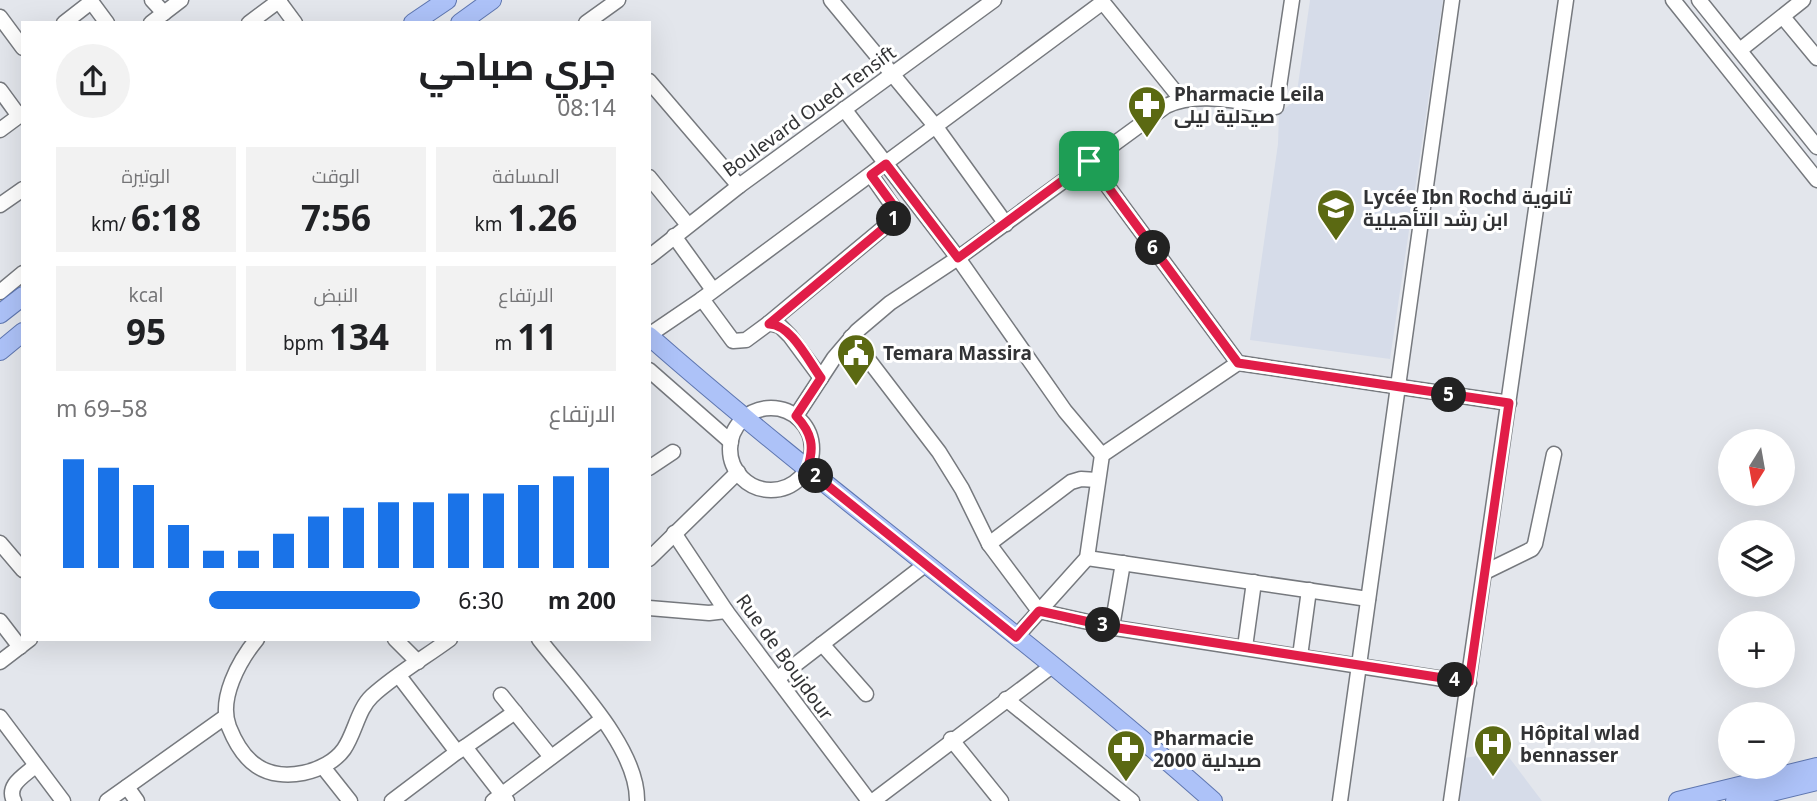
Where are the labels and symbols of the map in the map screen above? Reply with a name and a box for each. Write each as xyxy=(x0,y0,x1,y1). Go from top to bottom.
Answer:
street label: Boulevard Oued Tensift xyxy=(717,39,901,183)
place label: Pharmacie Leila صيدلية ليلى xyxy=(1174,81,1324,129)
pharmacy icon: Pharmacie Leila صيدلية ليلى xyxy=(1126,84,1168,139)
pin xyxy=(1059,131,1119,191)
place label: Lycée Ibn Rochd ثانوية ابن رشد التأهيلية xyxy=(1363,184,1573,232)
school or university icon: Lycée Ibn Rochd ثانوية ابن رشد التأهيلية xyxy=(1315,187,1357,242)
pin: 1 xyxy=(876,202,912,236)
pin: 6 xyxy=(1136,230,1170,266)
public building icon: Temara Massira xyxy=(835,332,877,387)
place label: Temara Massira xyxy=(883,340,1032,366)
pin: 5 xyxy=(1432,378,1466,412)
north arrow xyxy=(1718,429,1796,506)
pin: 2 xyxy=(798,458,834,494)
street label: Rue de Boujdour xyxy=(730,589,840,725)
pin: 3 xyxy=(1086,608,1120,642)
pin: 4 xyxy=(1438,662,1472,698)
place label: Hôpital wlad bennasser xyxy=(1520,720,1640,768)
hospital icon: Hôpital wlad bennasser xyxy=(1472,723,1514,778)
place label: Pharmacie 2000 صيدلية xyxy=(1153,725,1262,773)
pharmacy icon: Pharmacie 2000 صيدلية xyxy=(1105,728,1147,783)

